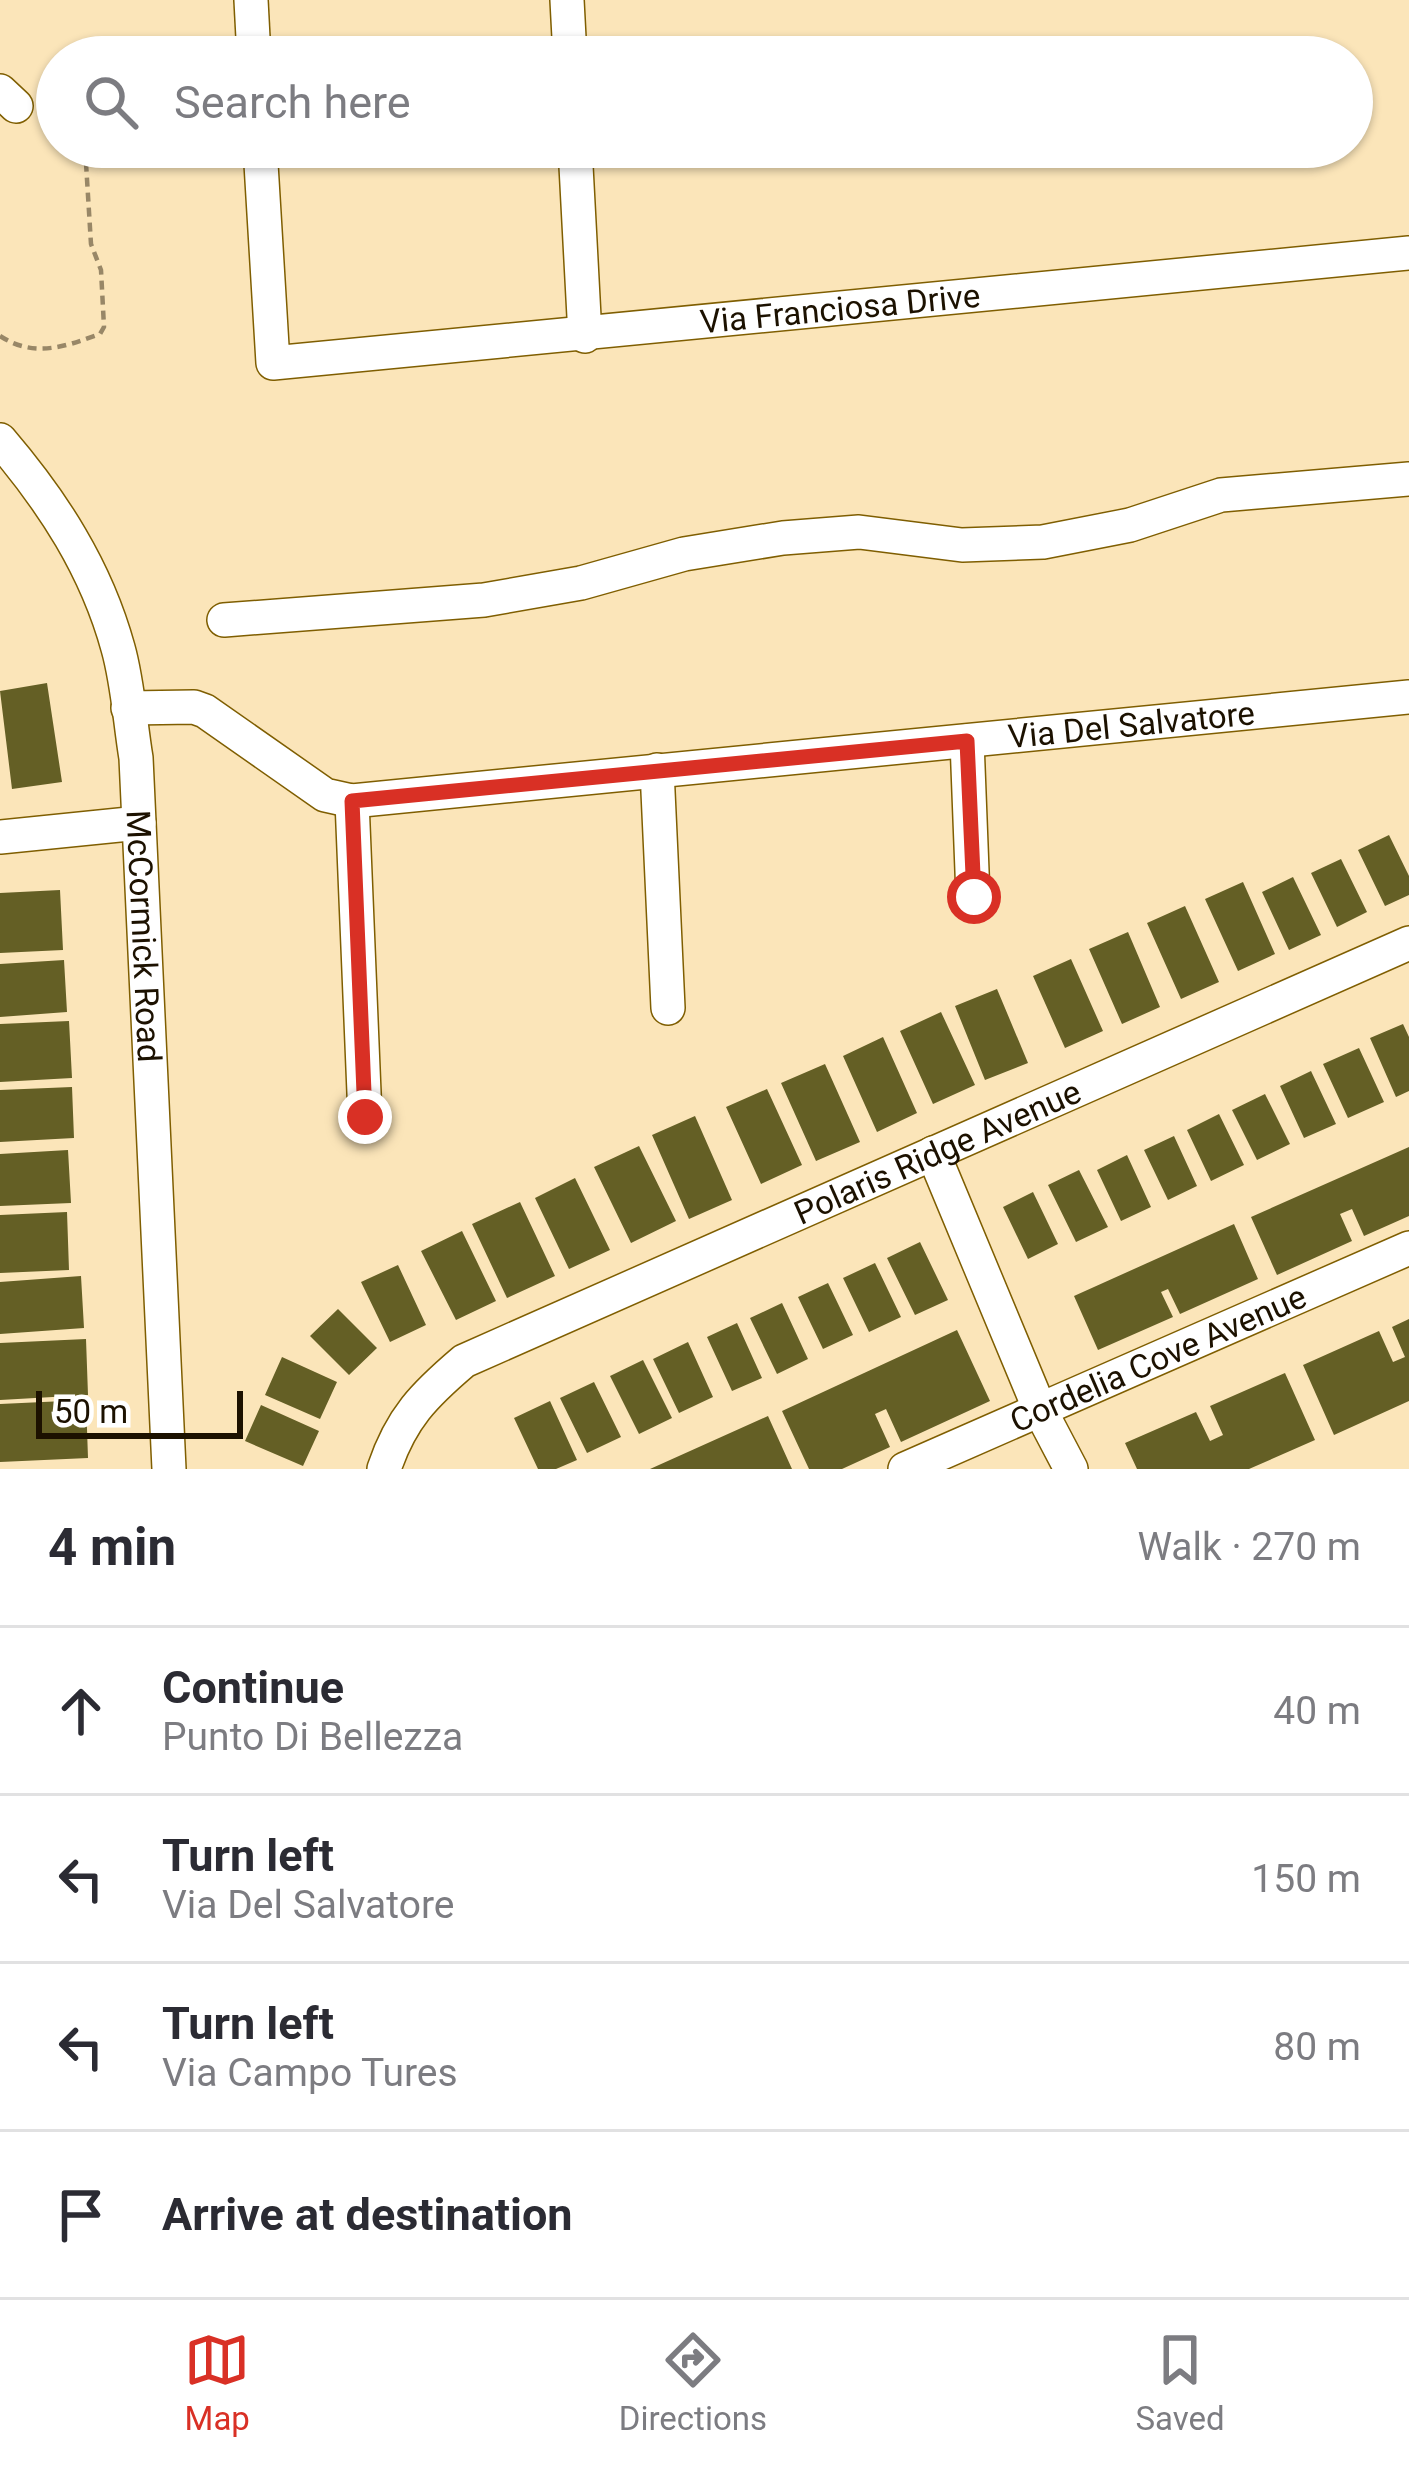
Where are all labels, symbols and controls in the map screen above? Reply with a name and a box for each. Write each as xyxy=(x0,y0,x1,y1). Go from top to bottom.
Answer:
search box xyxy=(36,36,1373,168)
icon: search xyxy=(78,69,144,135)
text: Search here xyxy=(174,76,411,129)
street label: Via Franciosa Drive xyxy=(698,275,982,341)
street label: Via Del Salvatore xyxy=(1006,693,1256,756)
street label: McCormick Road xyxy=(119,809,170,1063)
route start xyxy=(947,870,1001,924)
street label: Polaris Ridge Avenue xyxy=(788,1071,1086,1232)
route end xyxy=(338,1090,392,1144)
street label: Cordelia Cove Avenue xyxy=(1004,1276,1312,1440)
scale bar xyxy=(36,1385,243,1438)
text: 50 m xyxy=(54,1392,128,1431)
text: 4 min xyxy=(48,1518,176,1577)
text: Walk · 270 m xyxy=(1137,1524,1361,1570)
text: Continue xyxy=(162,1661,344,1714)
icon: ahead xyxy=(48,1678,114,1744)
text: 40 m xyxy=(1273,1688,1361,1734)
text: Punto Di Bellezza xyxy=(162,1714,463,1760)
text: Turn left xyxy=(162,1829,334,1882)
icon: left xyxy=(48,1846,114,1912)
text: 150 m xyxy=(1251,1856,1361,1902)
text: Via Del Salvatore xyxy=(162,1882,454,1928)
text: Turn left xyxy=(162,1997,334,2050)
icon: left xyxy=(48,2014,114,2080)
text: 80 m xyxy=(1273,2024,1361,2070)
text: Via Campo Tures xyxy=(162,2050,458,2096)
icon: arrive xyxy=(48,2182,114,2248)
text: Arrive at destination xyxy=(162,2188,573,2241)
tab: Map xyxy=(184,2327,250,2438)
tab: Directions xyxy=(619,2327,767,2438)
tab: Saved xyxy=(1136,2327,1225,2438)

